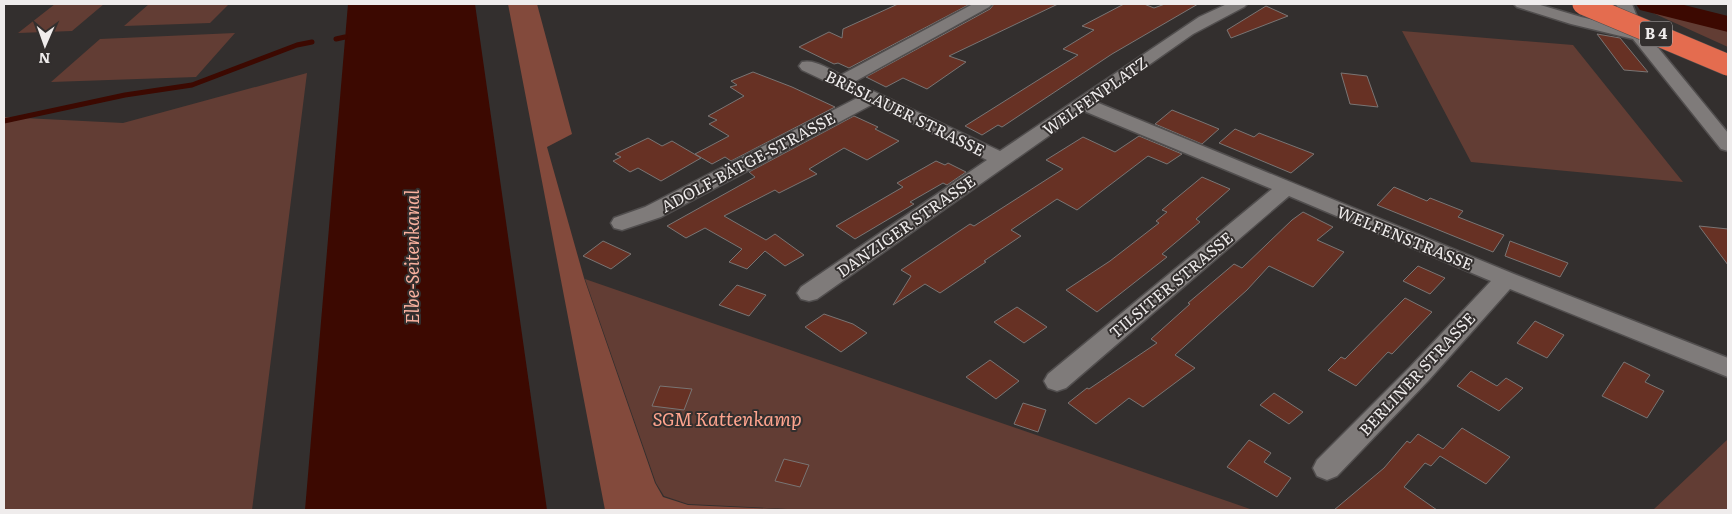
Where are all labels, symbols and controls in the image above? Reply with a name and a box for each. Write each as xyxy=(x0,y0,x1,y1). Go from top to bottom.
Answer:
north arrow xyxy=(20,20,70,70)
road number: B 4 xyxy=(1640,22,1672,46)
text: N xyxy=(38,49,51,69)
street label: WELFENPLATZ xyxy=(1037,50,1152,140)
street label: BRESLAUER STRASSE xyxy=(822,63,989,161)
street label: ADOLF-BÄTGE-STRASSE xyxy=(656,105,839,217)
street label: DANZIGER STRASSE xyxy=(831,168,980,282)
water label: Elbe-Seitenkanal xyxy=(398,189,425,324)
street label: WELFENSTRASSE xyxy=(1334,199,1477,275)
street label: TILSITER STRASSE xyxy=(1103,225,1237,343)
street label: BERLINER STRASSE xyxy=(1353,306,1480,440)
park label: SGM Kattenkamp xyxy=(652,404,802,432)

